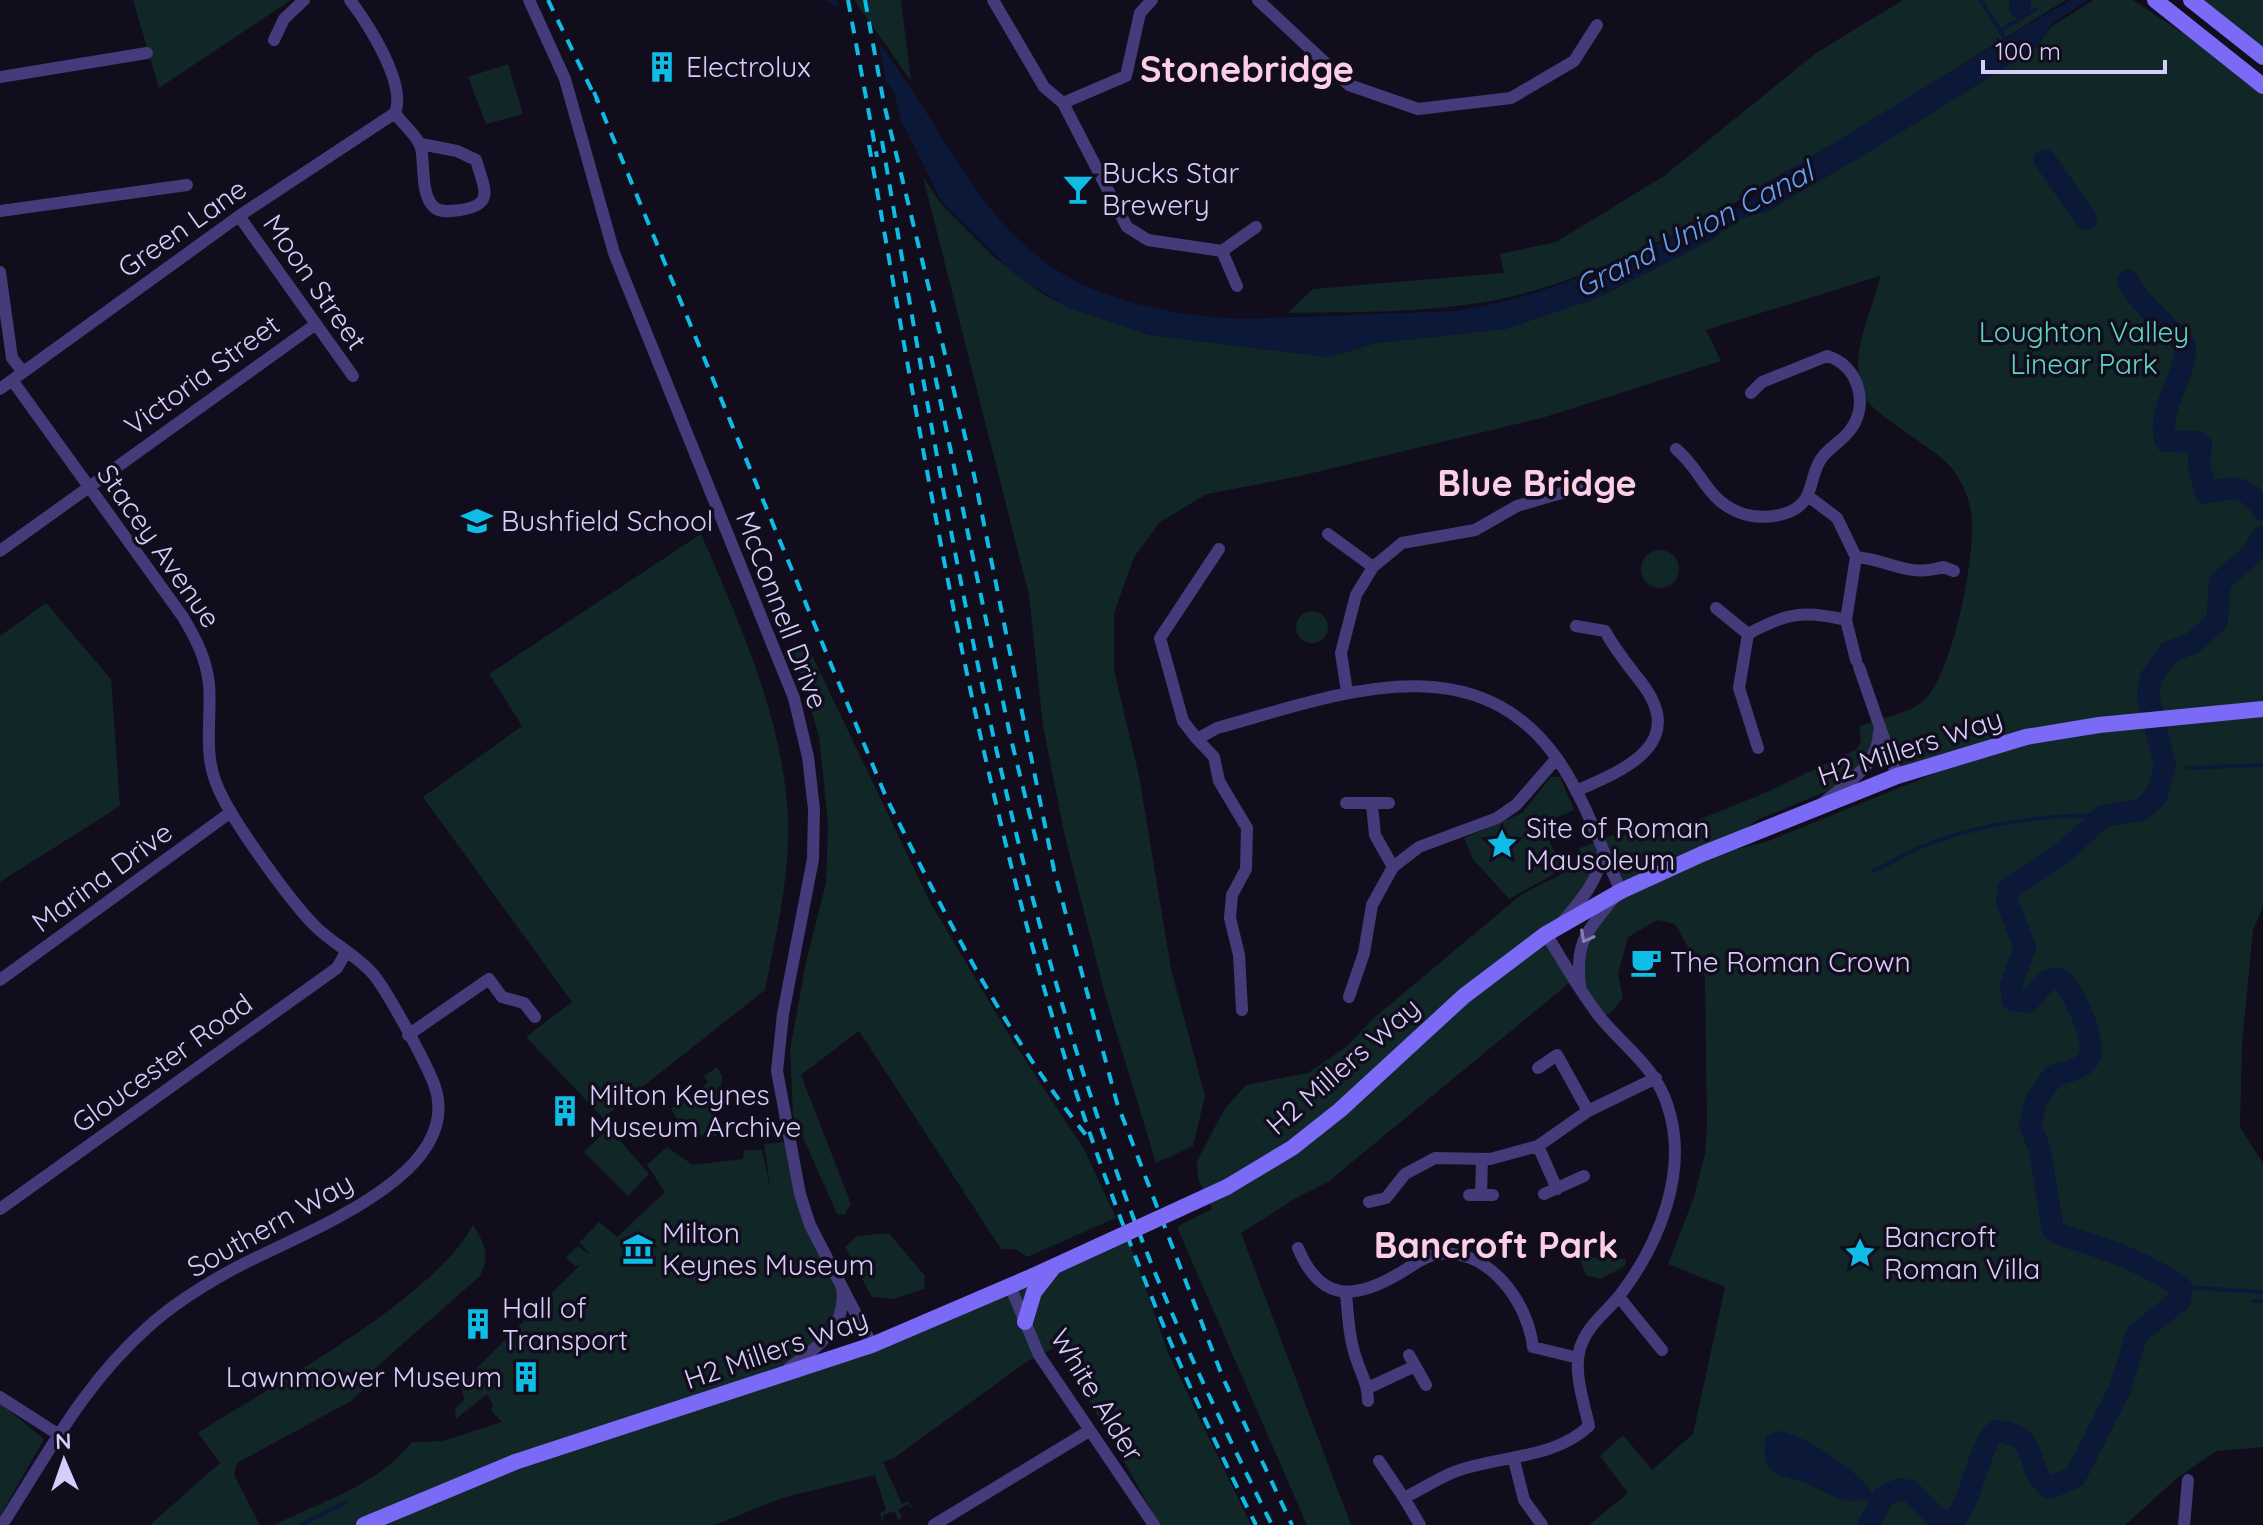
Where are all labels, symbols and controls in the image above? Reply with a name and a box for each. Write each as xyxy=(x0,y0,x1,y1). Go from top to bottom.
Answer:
scale bar xyxy=(1983,24,2165,74)
text: 100 m xyxy=(1995,36,2061,66)
district label: Stonebridge xyxy=(1140,46,1354,91)
place label: Electrolux xyxy=(686,49,811,84)
building icon: Electrolux xyxy=(645,50,679,84)
water label: Grand Union Canal xyxy=(1568,151,1822,306)
place label: Bucks Star Brewery xyxy=(1102,155,1239,222)
street label: Green Lane xyxy=(111,171,253,285)
bar icon: Bucks Star Brewery xyxy=(1061,172,1095,206)
street label: Moon Street xyxy=(256,207,375,356)
street label: Victoria Street xyxy=(117,307,286,443)
park label: Loughton Valley Linear Park xyxy=(1979,314,2189,381)
street label: Stacey Avenue xyxy=(90,457,229,634)
district label: Blue Bridge xyxy=(1437,460,1637,505)
place label: Bushfield School xyxy=(501,503,713,538)
school or university icon: Bushfield School xyxy=(460,504,494,538)
street label: McConnell Drive xyxy=(729,506,836,714)
street label: H2 Millers Way xyxy=(1813,700,2007,793)
place label: Site of Roman Mausoleum xyxy=(1526,810,1709,877)
street label: Marina Drive xyxy=(25,814,179,939)
place icon: Site of Roman Mausoleum xyxy=(1485,827,1519,861)
one-way arrow xyxy=(1580,929,1595,943)
place label: The Roman Crown xyxy=(1670,944,1911,979)
cafe icon: The Roman Crown xyxy=(1629,945,1663,979)
street label: Gloucester Road xyxy=(64,985,259,1140)
street label: H2 Millers Way xyxy=(1259,989,1427,1142)
place label: Milton Keynes Museum Archive xyxy=(589,1077,801,1144)
building icon: Milton Keynes Museum Archive xyxy=(548,1094,582,1128)
street label: Southern Way xyxy=(181,1165,359,1284)
place label: Milton Keynes Museum xyxy=(662,1215,874,1282)
place label: Bancroft Roman Villa xyxy=(1884,1219,2040,1286)
district label: Bancroft Park xyxy=(1374,1222,1618,1267)
museum icon: Milton Keynes Museum xyxy=(621,1232,655,1266)
place icon: Bancroft Roman Villa xyxy=(1843,1236,1877,1270)
place label: Hall of Transport xyxy=(502,1290,628,1357)
street label: H2 Millers Way xyxy=(679,1301,872,1396)
building icon: Hall of Transport xyxy=(461,1307,495,1341)
street label: White Alder xyxy=(1043,1322,1152,1468)
place label: Lawnmower Museum xyxy=(226,1359,502,1394)
building icon: Lawnmower Museum xyxy=(509,1360,543,1394)
north arrow xyxy=(24,1421,104,1501)
text: N xyxy=(55,1427,72,1455)

